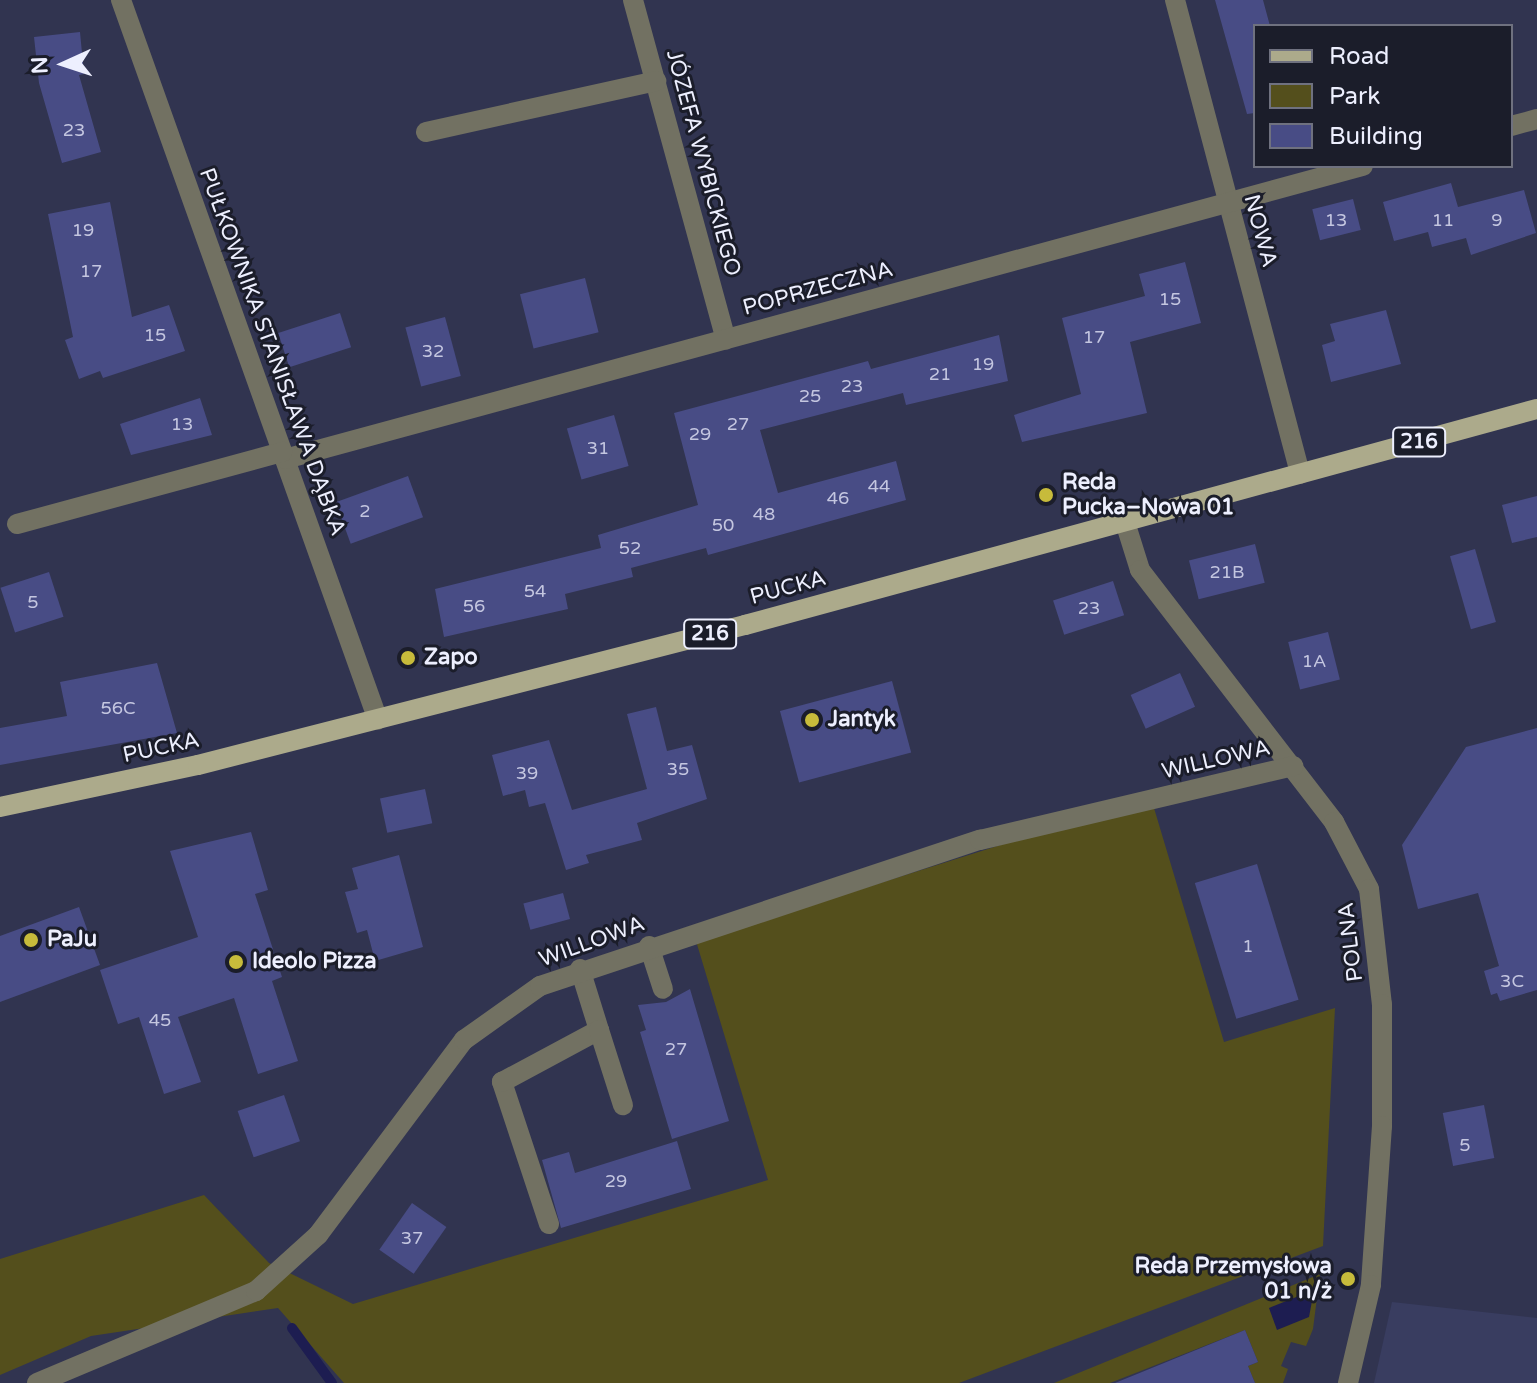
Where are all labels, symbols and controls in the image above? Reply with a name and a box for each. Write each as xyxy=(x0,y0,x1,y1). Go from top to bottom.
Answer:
north arrow xyxy=(24,24,104,104)
legend xyxy=(1253,24,1513,168)
text: Road xyxy=(1329,42,1389,71)
street label: JÓZEFA WYBICKIEGO xyxy=(660,47,746,279)
text: N xyxy=(27,56,53,75)
text: Park xyxy=(1329,82,1380,111)
house number: 23 xyxy=(63,119,85,141)
text: Building xyxy=(1329,122,1423,151)
street label: PUŁKOWNIKA STANISŁAWA DĄBKA xyxy=(193,165,351,539)
street label: NOWA xyxy=(1238,192,1282,270)
house number: 13 xyxy=(1325,209,1347,231)
house number: 11 xyxy=(1432,209,1454,231)
house number: 9 xyxy=(1491,209,1503,231)
house number: 19 xyxy=(72,219,94,241)
street label: POPRZECZNA xyxy=(740,256,896,322)
house number: 17 xyxy=(80,260,102,282)
house number: 15 xyxy=(1159,288,1181,310)
house number: 15 xyxy=(144,324,166,346)
house number: 17 xyxy=(1083,326,1105,348)
house number: 32 xyxy=(422,340,444,362)
house number: 19 xyxy=(972,353,994,375)
house number: 21 xyxy=(929,363,951,385)
house number: 23 xyxy=(841,375,863,397)
house number: 25 xyxy=(799,385,821,407)
house number: 13 xyxy=(171,413,193,435)
house number: 27 xyxy=(727,413,749,435)
house number: 29 xyxy=(689,423,711,445)
road number: 216 xyxy=(1391,426,1447,458)
house number: 31 xyxy=(587,437,609,459)
place label: Reda Pucka–Nowa 01 xyxy=(1062,469,1235,520)
house number: 44 xyxy=(868,475,890,497)
marker: Reda Pucka–Nowa 01 xyxy=(1037,486,1055,504)
house number: 46 xyxy=(827,487,849,509)
house number: 2 xyxy=(359,500,371,522)
house number: 48 xyxy=(753,503,775,525)
house number: 50 xyxy=(712,514,734,536)
house number: 52 xyxy=(619,537,641,559)
house number: 21B xyxy=(1209,561,1245,583)
street label: PUCKA xyxy=(747,565,829,611)
house number: 54 xyxy=(524,580,546,602)
house number: 5 xyxy=(27,591,39,613)
house number: 56 xyxy=(463,595,485,617)
house number: 23 xyxy=(1078,597,1100,619)
road number: 216 xyxy=(682,618,738,650)
place label: Zapo xyxy=(424,645,478,671)
marker: Zapo xyxy=(399,649,417,667)
house number: 1A xyxy=(1302,650,1326,672)
house number: 56C xyxy=(100,697,136,719)
place label: Jantyk xyxy=(828,707,896,733)
marker: Jantyk xyxy=(803,711,821,729)
street label: PUCKA xyxy=(120,727,202,769)
street label: WILLOWA xyxy=(1159,735,1273,785)
house number: 35 xyxy=(667,758,689,780)
house number: 39 xyxy=(516,762,538,784)
street label: POLNA xyxy=(1333,901,1369,983)
street label: WILLOWA xyxy=(536,911,648,973)
place label: PaJu xyxy=(47,927,97,953)
marker: PaJu xyxy=(22,931,40,949)
house number: 1 xyxy=(1242,935,1254,957)
place label: Ideolo Pizza xyxy=(252,949,377,975)
marker: Ideolo Pizza xyxy=(227,953,245,971)
house number: 3C xyxy=(1500,970,1524,992)
house number: 45 xyxy=(149,1009,171,1031)
house number: 27 xyxy=(665,1038,687,1060)
house number: 5 xyxy=(1459,1134,1471,1156)
house number: 29 xyxy=(605,1170,627,1192)
house number: 37 xyxy=(401,1227,423,1249)
place label: Reda Przemysłowa 01 n/ż xyxy=(1135,1253,1332,1304)
marker: Reda Przemysłowa 01 n/ż xyxy=(1339,1270,1357,1288)

